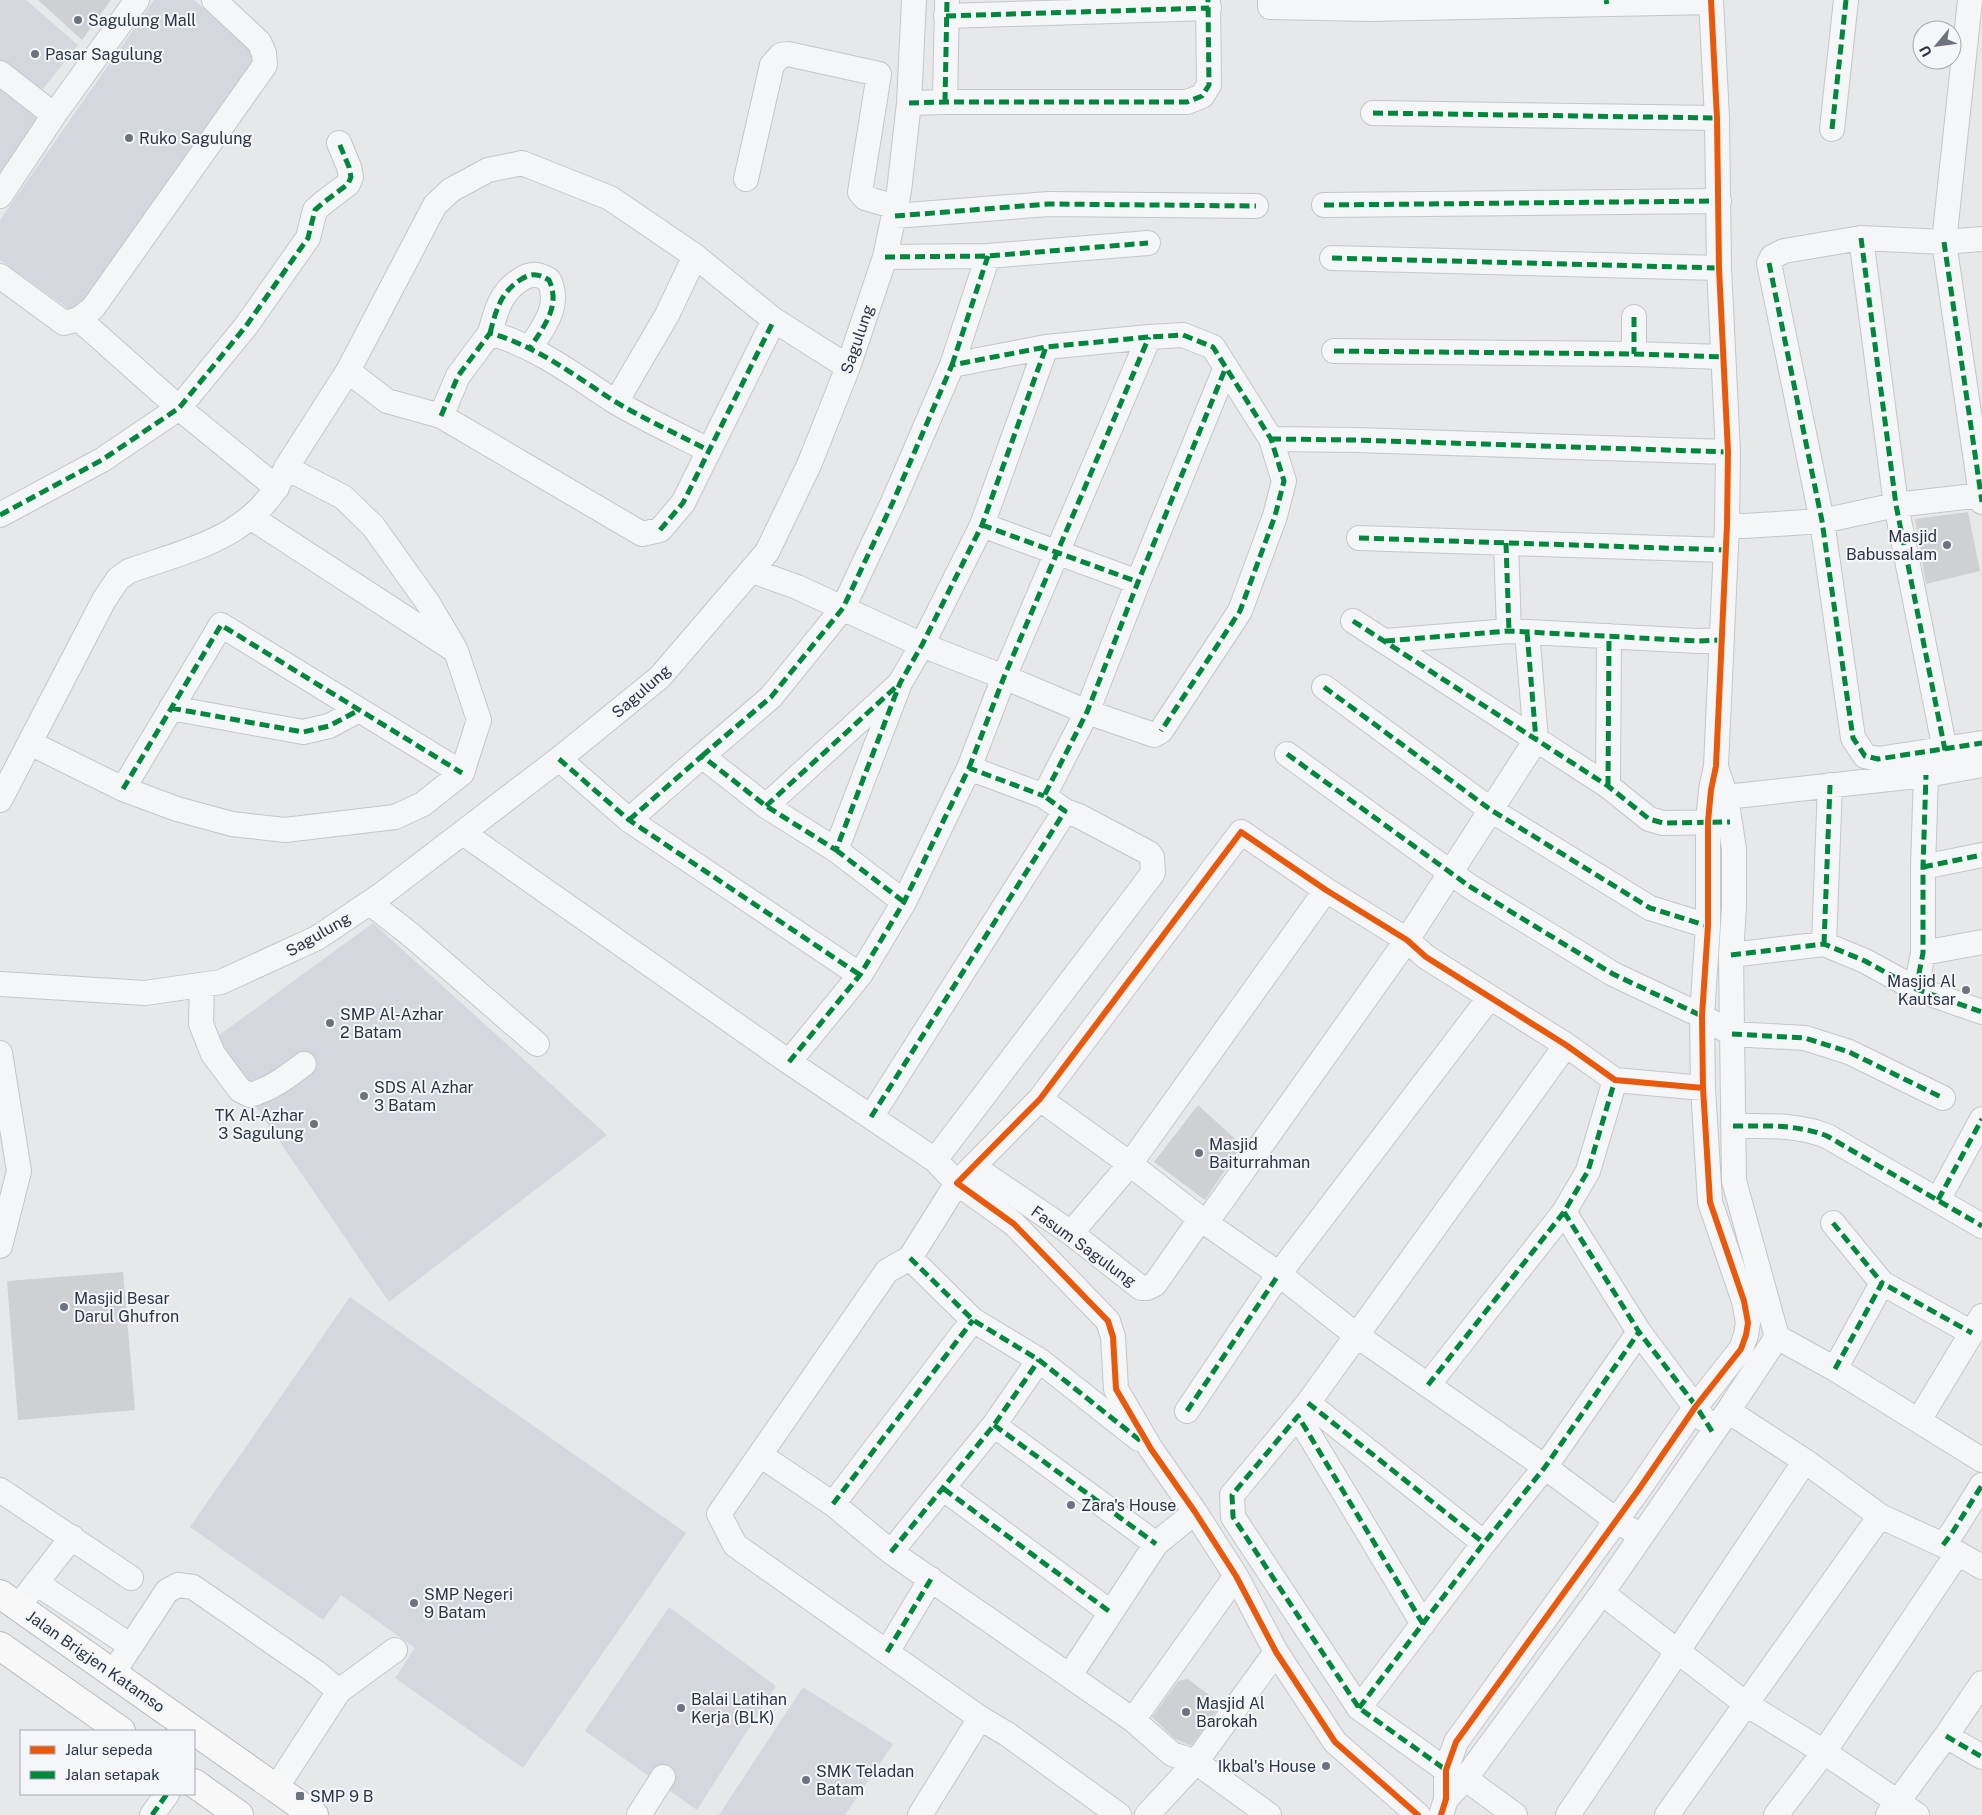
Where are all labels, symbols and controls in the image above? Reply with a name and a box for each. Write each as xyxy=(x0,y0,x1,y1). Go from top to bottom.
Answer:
place label: Sagulung Mall xyxy=(88,11,196,30)
marker: Sagulung Mall xyxy=(72,14,84,26)
north arrow xyxy=(1912,20,1962,70)
text: U xyxy=(1916,43,1935,60)
place label: Pasar Sagulung xyxy=(45,45,163,64)
marker: Pasar Sagulung xyxy=(29,48,41,60)
place label: Ruko Sagulung xyxy=(139,129,252,148)
marker: Ruko Sagulung xyxy=(123,132,135,144)
street label: Sagulung xyxy=(837,302,878,376)
place label: Masjid Babussalam xyxy=(1846,527,1937,564)
marker: Masjid Babussalam xyxy=(1941,539,1953,551)
street label: Sagulung xyxy=(608,661,675,722)
street label: Sagulung xyxy=(282,908,354,961)
place label: Masjid Al Kautsar xyxy=(1887,972,1956,1009)
marker: Masjid Al Kautsar xyxy=(1960,984,1972,996)
place label: SMP Al-Azhar 2 Batam xyxy=(340,1005,444,1042)
marker: SMP Al-Azhar 2 Batam xyxy=(324,1017,336,1029)
place label: SDS Al Azhar 3 Batam xyxy=(374,1078,474,1115)
marker: SDS Al Azhar 3 Batam xyxy=(358,1090,370,1102)
place label: TK Al-Azhar 3 Sagulung xyxy=(215,1106,304,1143)
marker: TK Al-Azhar 3 Sagulung xyxy=(308,1118,320,1130)
place label: Masjid Baiturrahman xyxy=(1209,1135,1310,1172)
marker: Masjid Baiturrahman xyxy=(1193,1147,1205,1159)
street label: Fasum Sagulung xyxy=(1028,1202,1140,1291)
place label: Masjid Besar Darul Ghufron xyxy=(74,1289,179,1326)
marker: Masjid Besar Darul Ghufron xyxy=(58,1301,70,1313)
place label: Zara's House xyxy=(1081,1496,1176,1515)
marker: Zara's House xyxy=(1065,1499,1077,1511)
place label: SMP Negeri 9 Batam xyxy=(424,1585,513,1622)
marker: SMP Negeri 9 Batam xyxy=(408,1597,420,1609)
street label: Jalan Brigjen Katamso xyxy=(23,1606,169,1716)
place label: Balai Latihan Kerja (BLK) xyxy=(691,1690,787,1727)
place label: Masjid Al Barokah xyxy=(1196,1694,1265,1731)
marker: Balai Latihan Kerja (BLK) xyxy=(675,1702,687,1714)
marker: Masjid Al Barokah xyxy=(1180,1706,1192,1718)
legend xyxy=(20,1730,195,1795)
text: Jalur sepeda xyxy=(65,1741,153,1758)
place label: Ikbal's House xyxy=(1218,1757,1316,1776)
marker: Ikbal's House xyxy=(1320,1760,1332,1772)
place label: SMK Teladan Batam xyxy=(816,1762,914,1799)
text: Jalan setapak xyxy=(65,1766,160,1783)
marker: SMK Teladan Batam xyxy=(800,1774,812,1786)
place label: SMP 9 B xyxy=(310,1787,374,1806)
marker: SMP 9 B xyxy=(294,1790,306,1802)

